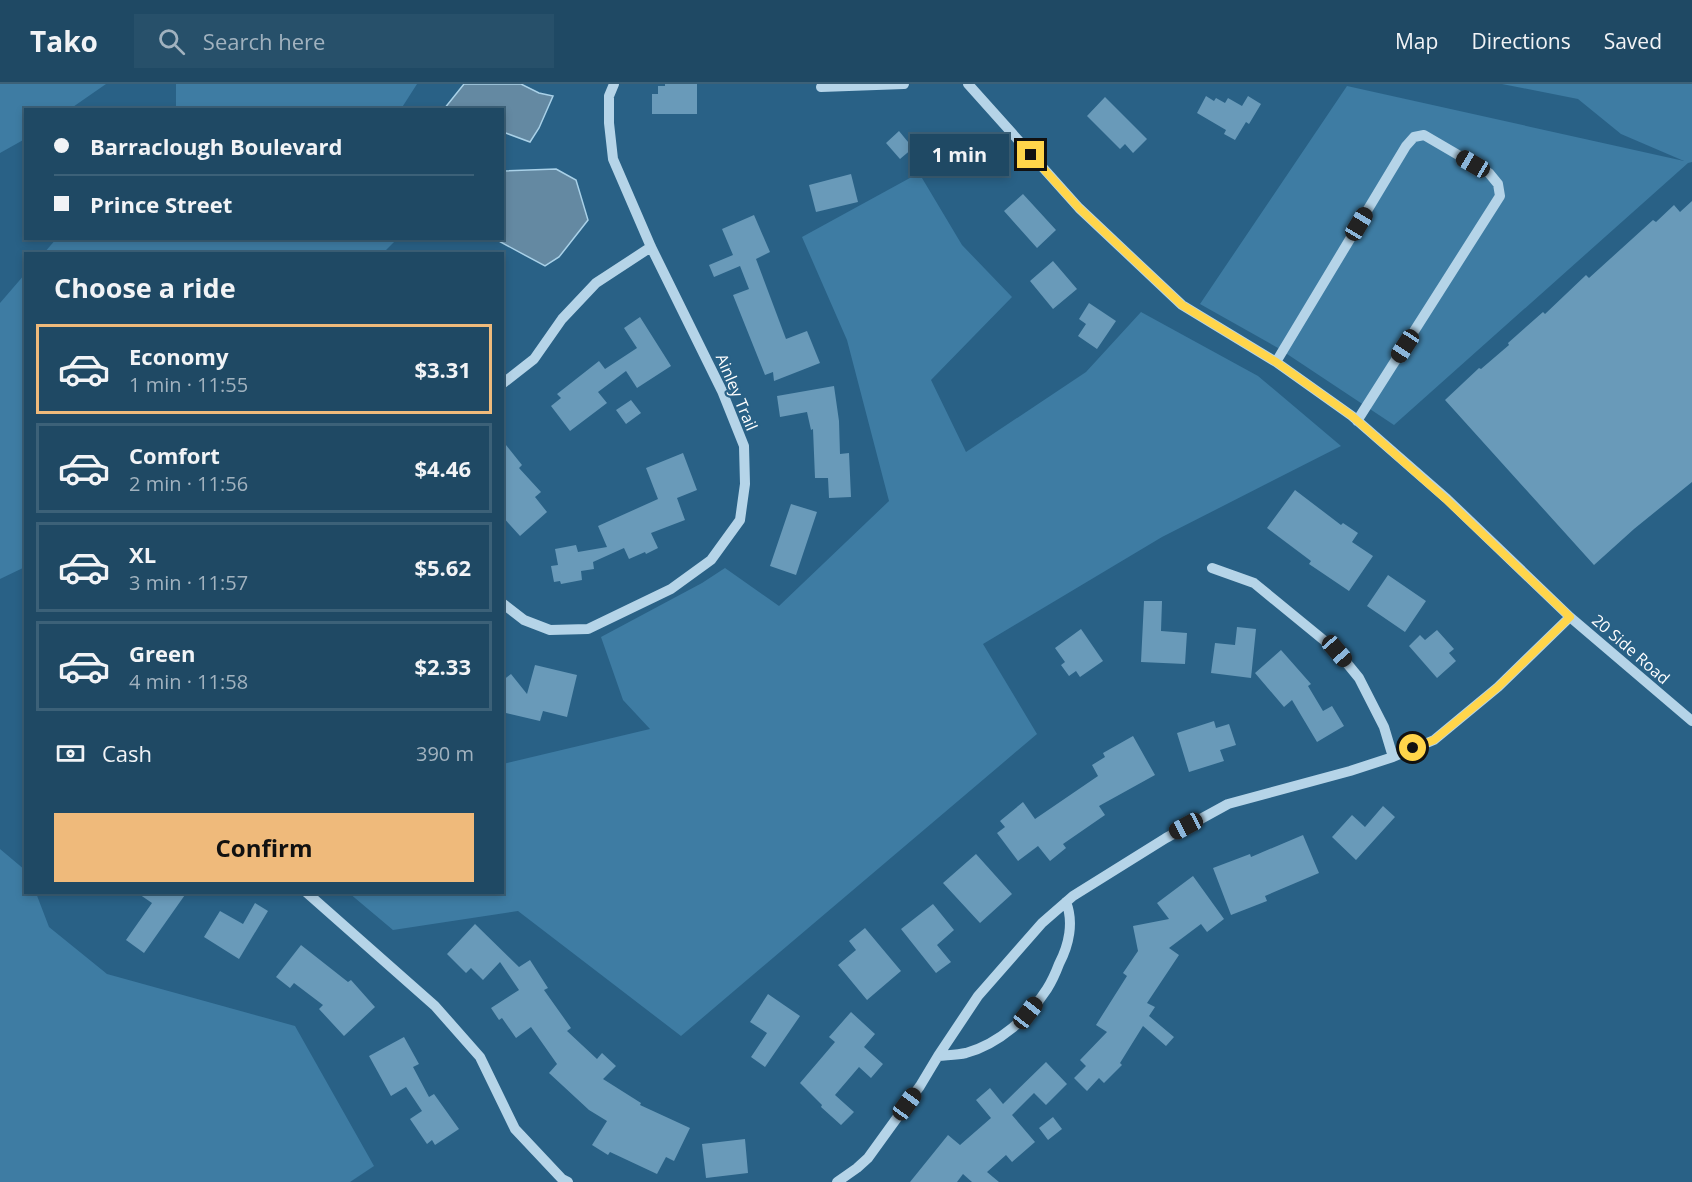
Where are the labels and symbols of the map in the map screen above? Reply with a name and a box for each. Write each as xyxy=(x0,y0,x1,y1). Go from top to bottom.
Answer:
callout: 1 min xyxy=(911,134,1010,176)
route end xyxy=(1017,141,1044,168)
car xyxy=(1453,147,1493,181)
car xyxy=(1342,204,1376,244)
car xyxy=(1388,326,1422,366)
street label: Ainley Trail xyxy=(711,350,763,434)
street label: 20 Side Road xyxy=(1587,609,1675,689)
car xyxy=(1318,632,1356,670)
route start xyxy=(1399,734,1426,761)
car xyxy=(1166,810,1206,842)
car xyxy=(1010,993,1046,1033)
car xyxy=(889,1084,925,1124)

